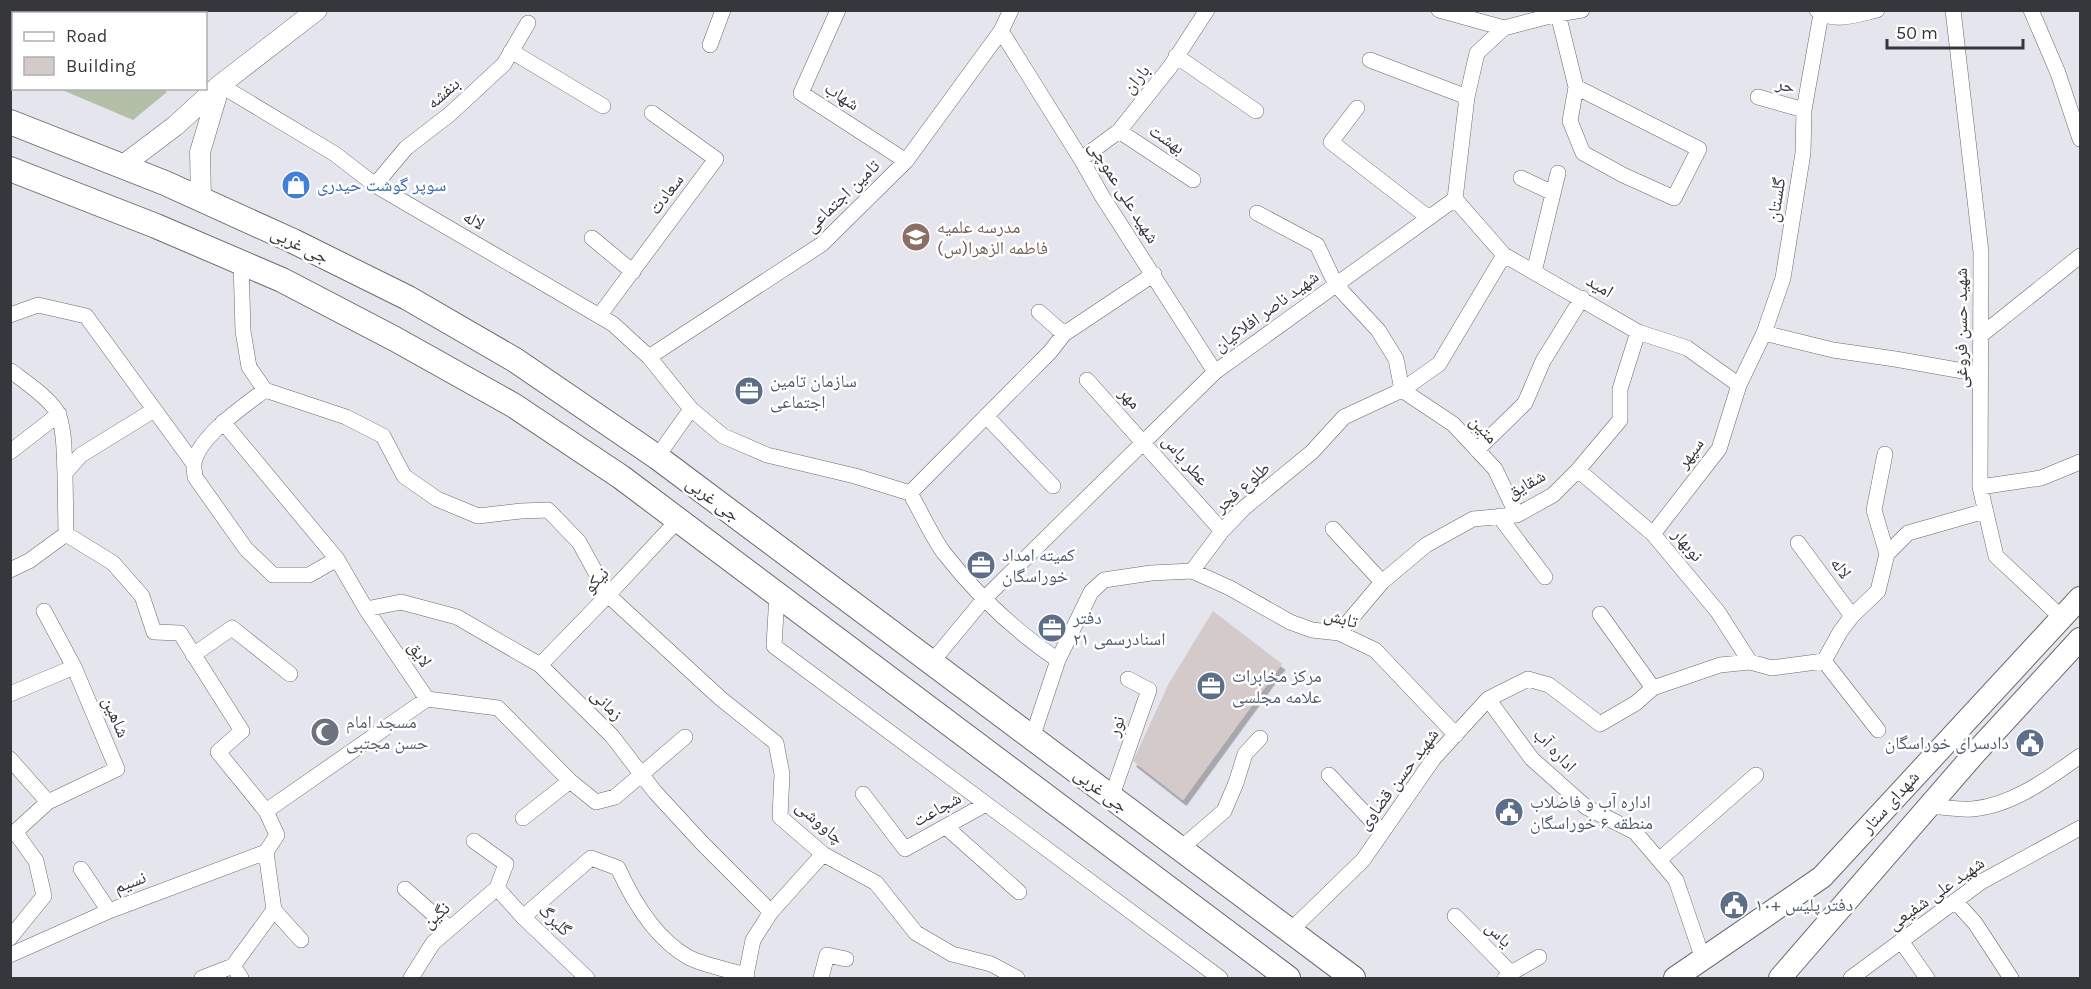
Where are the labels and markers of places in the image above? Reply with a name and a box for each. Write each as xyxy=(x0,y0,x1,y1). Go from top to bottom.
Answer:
shop icon: سوپر گوشت حیدری xyxy=(280,169,312,201)
place label: سوپر گوشت حیدری xyxy=(317,174,446,196)
place label: مدرسه علمیه فاطمه الزهرا(س) xyxy=(937,216,1048,259)
school or university icon: مدرسه علمیه فاطمه الزهرا(س) xyxy=(900,221,932,253)
place label: سازمان تامین اجتماعی xyxy=(770,370,857,413)
office icon: سازمان تامین اجتماعی xyxy=(733,375,765,407)
place label: کمیته امداد خوراسگان xyxy=(1002,544,1076,587)
office icon: کمیته امداد خوراسگان xyxy=(965,549,997,581)
place label: دفتر اسنادرسمی ۲۱ xyxy=(1072,607,1165,650)
office icon: دفتر اسنادرسمی ۲۱ xyxy=(1036,612,1068,644)
place label: مرکز مخابرات علامه مجلسی xyxy=(1232,665,1322,708)
office icon: مرکز مخابرات علامه مجلسی xyxy=(1195,670,1227,702)
place label: مسجد امام حسن مجتبی xyxy=(346,711,429,754)
mosque icon: مسجد امام حسن مجتبی xyxy=(309,716,341,748)
public building icon: دادسرای خوراسگان xyxy=(2014,727,2046,759)
place label: دادسرای خوراسگان xyxy=(1885,732,2009,754)
place label: اداره آب و فاضلاب منطقه ۶ خوراسگان xyxy=(1530,791,1653,834)
public building icon: اداره آب و فاضلاب منطقه ۶ خوراسگان xyxy=(1493,796,1525,828)
public building icon: دفتر پلیس +۱۰ xyxy=(1718,889,1750,921)
place label: دفتر پلیس +۱۰ xyxy=(1755,894,1853,916)

